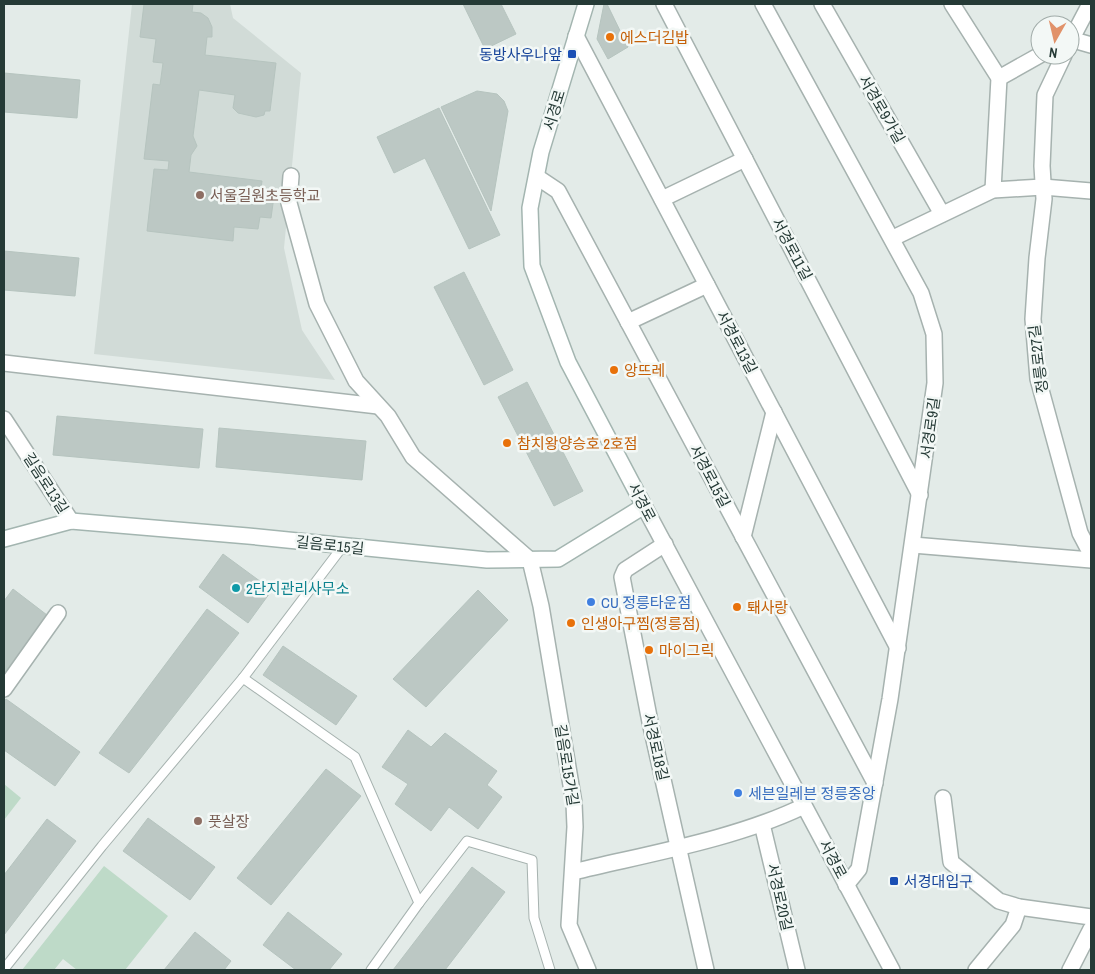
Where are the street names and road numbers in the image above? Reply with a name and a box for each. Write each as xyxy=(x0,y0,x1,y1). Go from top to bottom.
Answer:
street label: 서경로9가길 xyxy=(854,71,910,147)
street label: 서경로 xyxy=(538,87,570,133)
street label: 서경로11길 xyxy=(767,214,817,284)
street label: 서경로13길 xyxy=(712,307,762,377)
street label: 정릉로27길 xyxy=(1023,324,1053,394)
street label: 서경로9길 xyxy=(915,396,945,460)
street label: 서경로15길 xyxy=(685,441,735,511)
street label: 길음로13길 xyxy=(18,448,74,518)
street label: 서경로 xyxy=(623,479,661,525)
street label: 길음로15길 xyxy=(295,531,365,559)
street label: 서경로18길 xyxy=(638,711,674,783)
street label: 길음로15가길 xyxy=(550,723,584,807)
street label: 서경로 xyxy=(814,836,852,882)
street label: 서경로20길 xyxy=(762,861,798,933)

